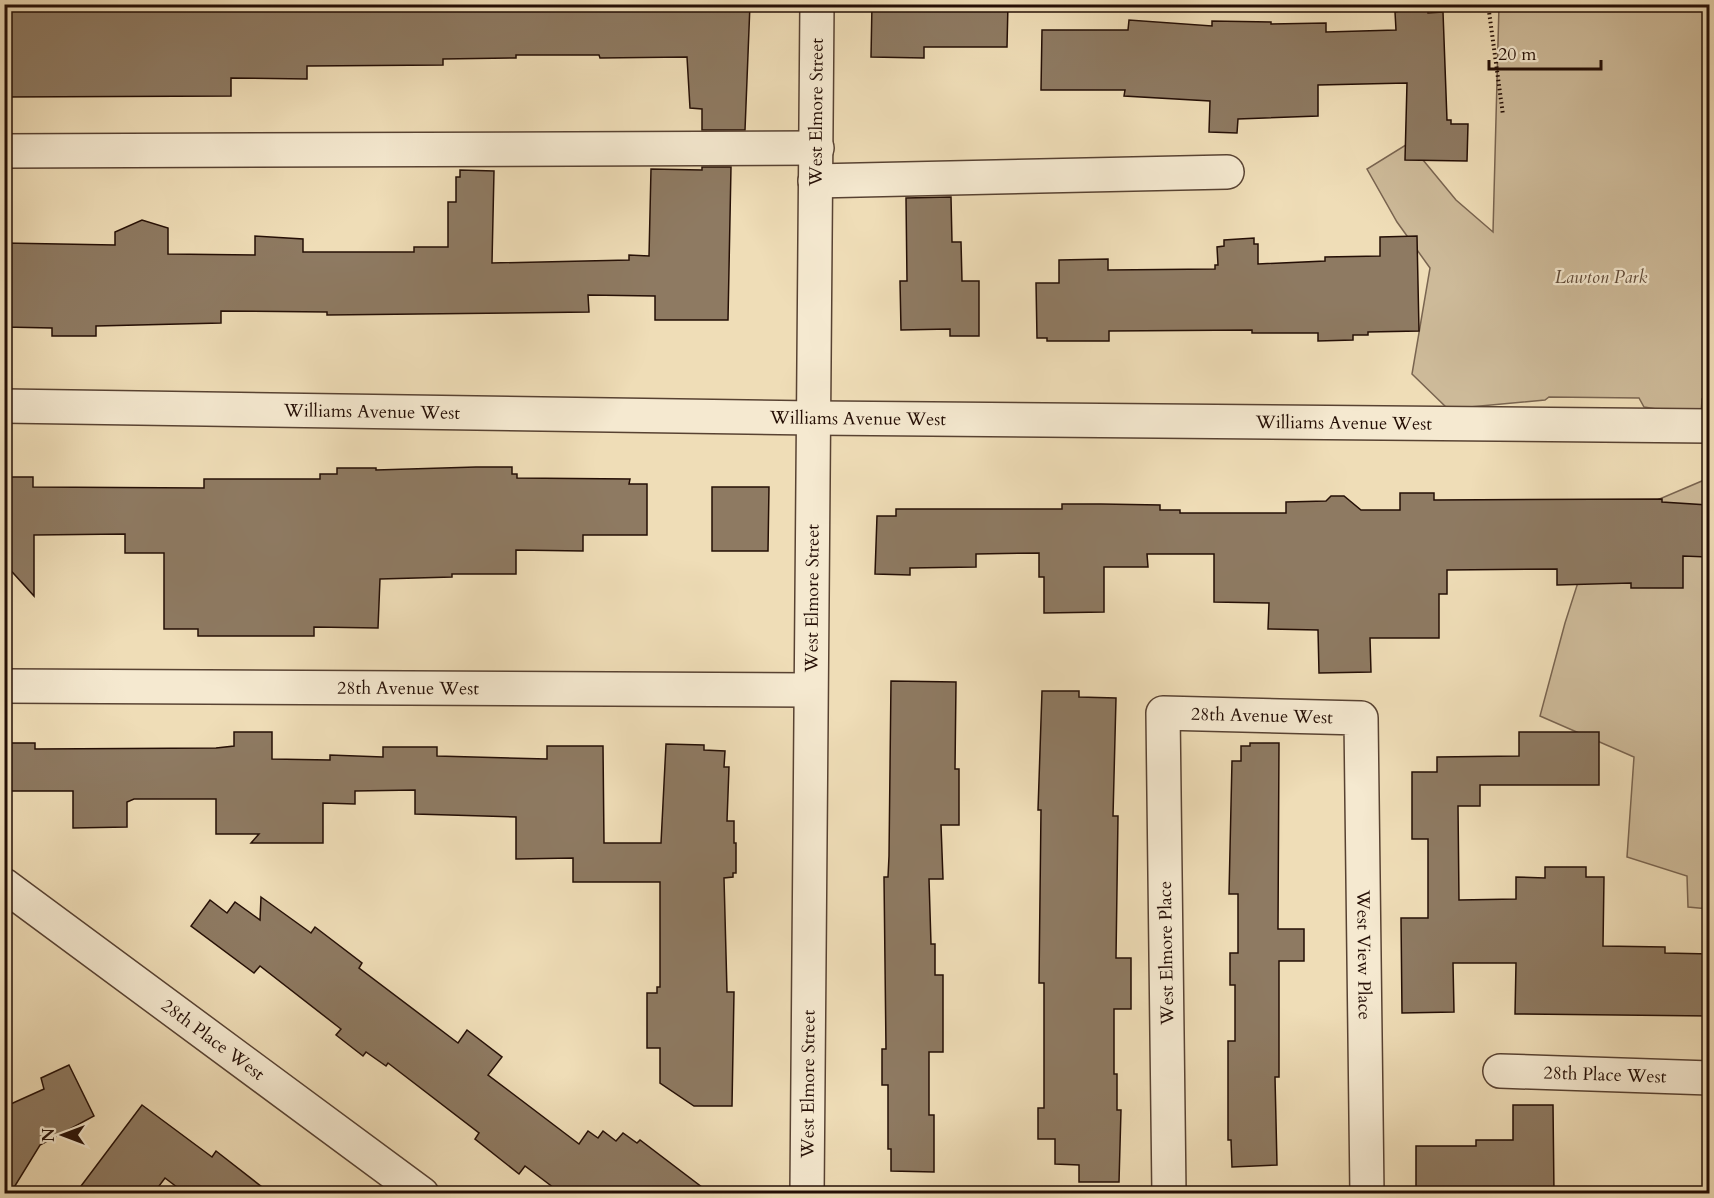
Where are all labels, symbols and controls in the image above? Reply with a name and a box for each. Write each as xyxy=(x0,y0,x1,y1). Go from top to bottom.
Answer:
scale bar xyxy=(1489,33,1602,71)
street label: West Elmore Street xyxy=(803,37,830,187)
text: 20 m xyxy=(1498,42,1537,67)
park label: Lawton Park xyxy=(1555,265,1647,290)
street label: Williams Avenue West xyxy=(283,398,461,426)
street label: Williams Avenue West xyxy=(769,405,946,432)
street label: Williams Avenue West xyxy=(1255,410,1432,437)
street label: West Elmore Street xyxy=(799,523,826,673)
street label: 28th Avenue West xyxy=(337,676,479,701)
street label: 28th Avenue West xyxy=(1191,702,1334,730)
street label: West Elmore Place xyxy=(1153,881,1180,1026)
street label: West View Place xyxy=(1350,889,1377,1020)
street label: 28th Place West xyxy=(156,993,270,1087)
street label: West Elmore Street xyxy=(795,1009,822,1159)
street label: 28th Place West xyxy=(1543,1060,1667,1090)
north arrow xyxy=(33,1105,93,1165)
text: N xyxy=(38,1128,60,1142)

